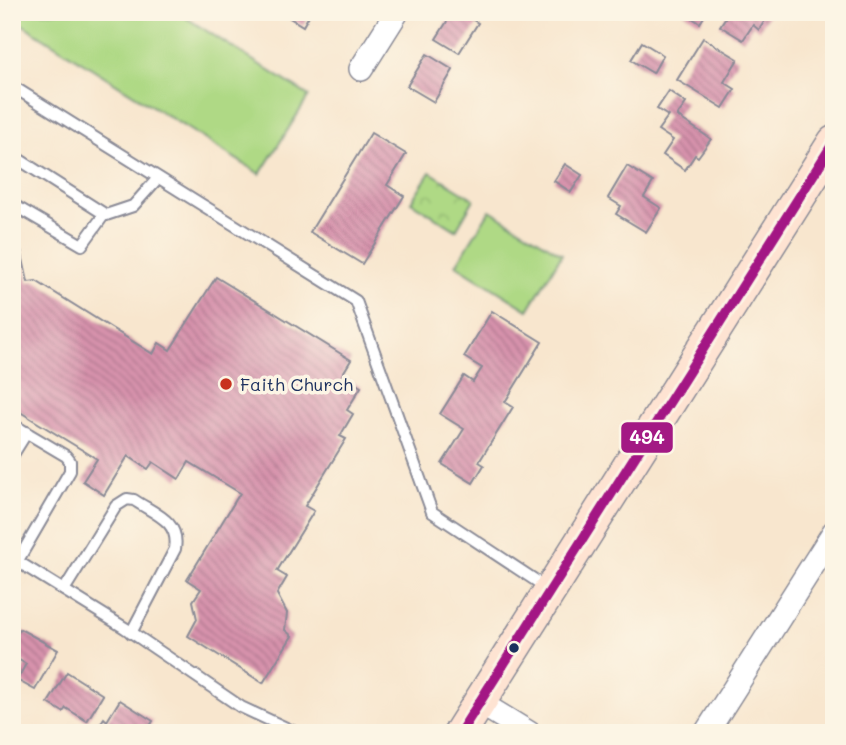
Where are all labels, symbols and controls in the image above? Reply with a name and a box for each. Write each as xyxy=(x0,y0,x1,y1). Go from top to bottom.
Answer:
place label: Faith Church xyxy=(240,372,353,396)
marker: Faith Church xyxy=(218,376,234,392)
line badge: 494 xyxy=(620,421,674,454)
text: 494 xyxy=(629,424,665,449)
unlabelled marker xyxy=(507,641,521,655)

